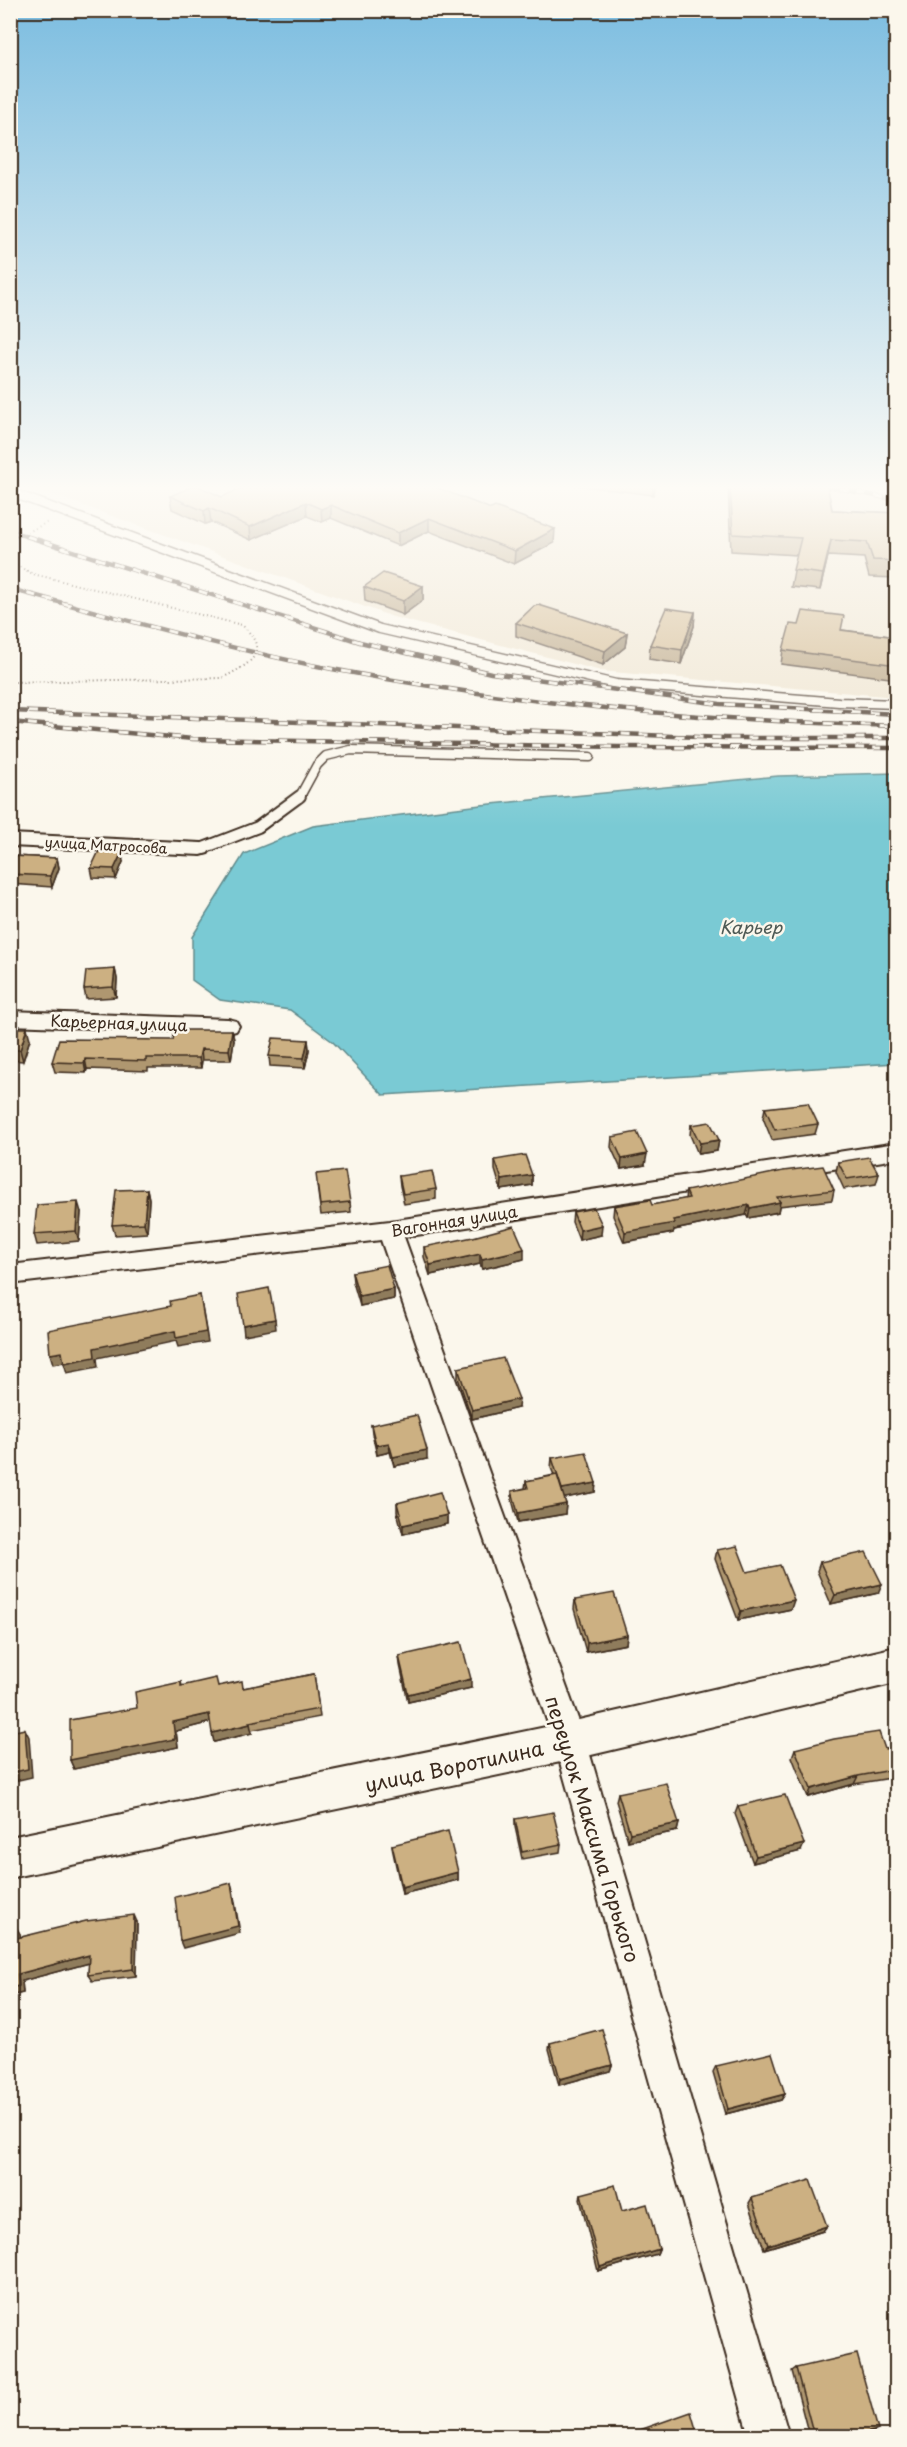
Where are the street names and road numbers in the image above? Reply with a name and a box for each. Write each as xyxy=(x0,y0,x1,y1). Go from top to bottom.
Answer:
street label: улица Матросова xyxy=(44,831,168,859)
street label: Карьерная улица xyxy=(50,1008,188,1036)
street label: Вагонная улица xyxy=(389,1198,519,1242)
street label: переулок Максима Горького xyxy=(538,1692,648,1966)
street label: улица Воротилина xyxy=(362,1732,547,1800)

